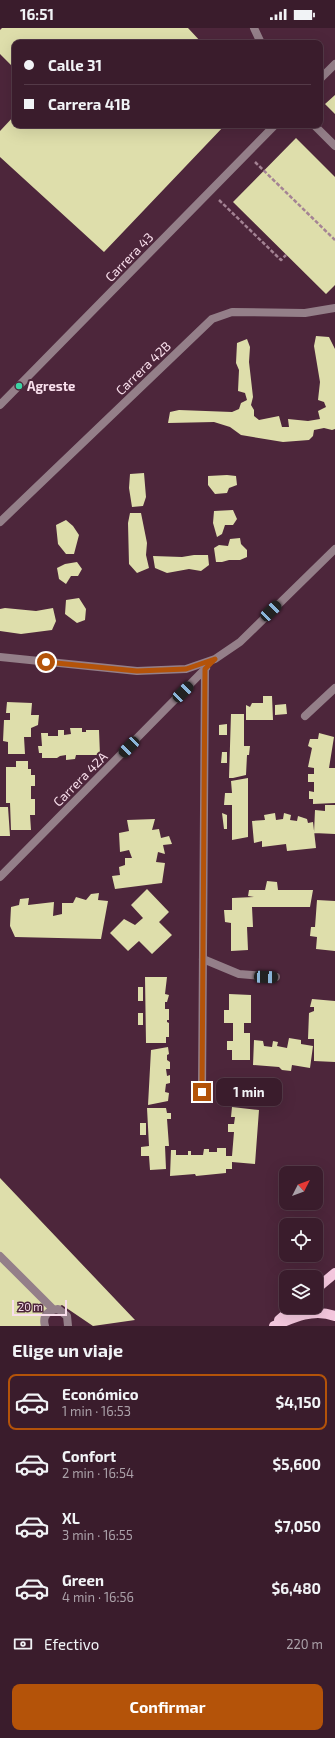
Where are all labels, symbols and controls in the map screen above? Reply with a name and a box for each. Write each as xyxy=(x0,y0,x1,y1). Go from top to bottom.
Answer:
text: 16:51 xyxy=(20,5,54,23)
text: Calle 31 xyxy=(48,56,102,74)
text: Carrera 41B xyxy=(48,95,130,113)
street label: Carrera 43 xyxy=(102,229,156,285)
street label: Carrera 42B xyxy=(112,338,174,398)
place label: Agreste xyxy=(27,378,75,394)
marker: Agreste xyxy=(14,381,24,391)
car xyxy=(258,598,284,624)
route start xyxy=(37,653,55,671)
car xyxy=(170,679,196,705)
car xyxy=(116,734,142,760)
street label: Carrera 42A xyxy=(49,748,111,810)
car xyxy=(254,971,278,983)
callout: 1 min xyxy=(216,1078,282,1106)
route end xyxy=(193,1083,211,1101)
text: 1 min xyxy=(233,1084,265,1100)
north arrow xyxy=(279,1166,323,1210)
map controls xyxy=(279,1166,323,1314)
button: locate xyxy=(279,1218,323,1262)
button: layers xyxy=(279,1270,323,1314)
scale bar xyxy=(12,1298,67,1317)
text: 20 m xyxy=(18,1300,43,1313)
text: Elige un viaje xyxy=(12,1339,123,1361)
icon: car xyxy=(14,1384,50,1420)
text: Económico xyxy=(62,1385,139,1403)
text: $4,150 xyxy=(276,1393,321,1411)
text: 1 min · 16:53 xyxy=(62,1403,131,1419)
icon: car xyxy=(14,1446,50,1482)
text: Confort xyxy=(62,1447,116,1465)
text: $5,600 xyxy=(273,1455,321,1473)
text: 2 min · 16:54 xyxy=(62,1465,134,1481)
icon: car xyxy=(14,1508,50,1544)
text: XL xyxy=(62,1509,80,1527)
text: $7,050 xyxy=(274,1517,321,1535)
text: 3 min · 16:55 xyxy=(62,1527,133,1543)
icon: car xyxy=(14,1570,50,1606)
text: Green xyxy=(62,1571,104,1589)
text: $6,480 xyxy=(272,1579,321,1597)
text: 4 min · 16:56 xyxy=(62,1589,134,1605)
icon: cash xyxy=(12,1633,34,1655)
text: Efectivo xyxy=(44,1635,99,1653)
text: 220 m xyxy=(286,1636,323,1652)
button: Confirmar xyxy=(12,1684,323,1730)

